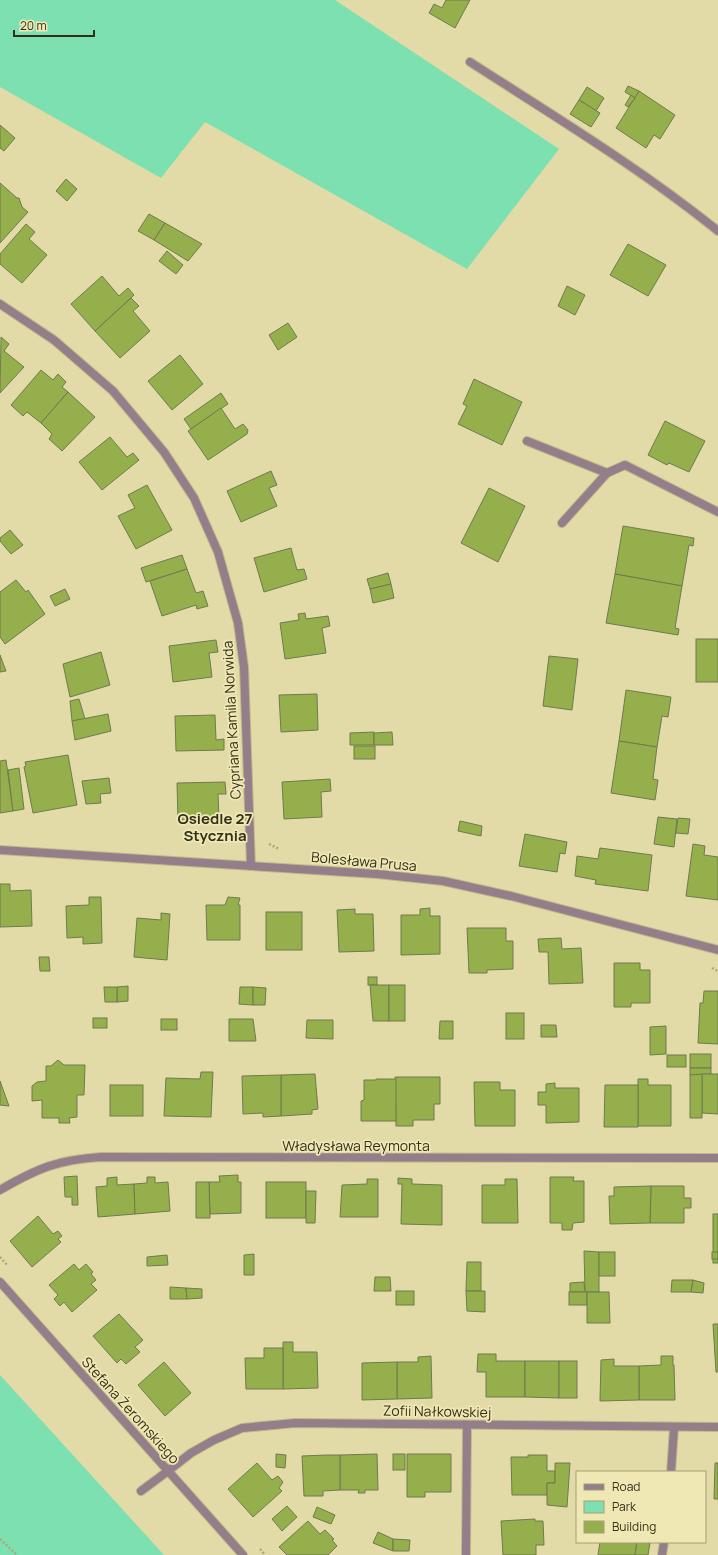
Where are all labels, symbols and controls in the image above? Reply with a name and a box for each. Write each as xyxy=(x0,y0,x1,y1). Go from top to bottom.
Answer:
scale bar xyxy=(14,12,94,38)
text: 20 m xyxy=(20,17,47,34)
street label: Cypriana Kamila Norwida xyxy=(217,640,245,800)
district label: Osiedle 27 Stycznia xyxy=(177,808,253,846)
street label: Bolesława Prusa xyxy=(310,847,418,875)
street label: Władysława Reymonta xyxy=(282,1136,430,1155)
street label: Stefana Żeromskiego xyxy=(78,1352,184,1468)
street label: Zofii Nałkowskiej xyxy=(383,1401,491,1421)
legend xyxy=(576,1471,706,1543)
text: Road xyxy=(612,1478,640,1495)
text: Park xyxy=(612,1498,637,1515)
text: Building xyxy=(612,1518,656,1535)

